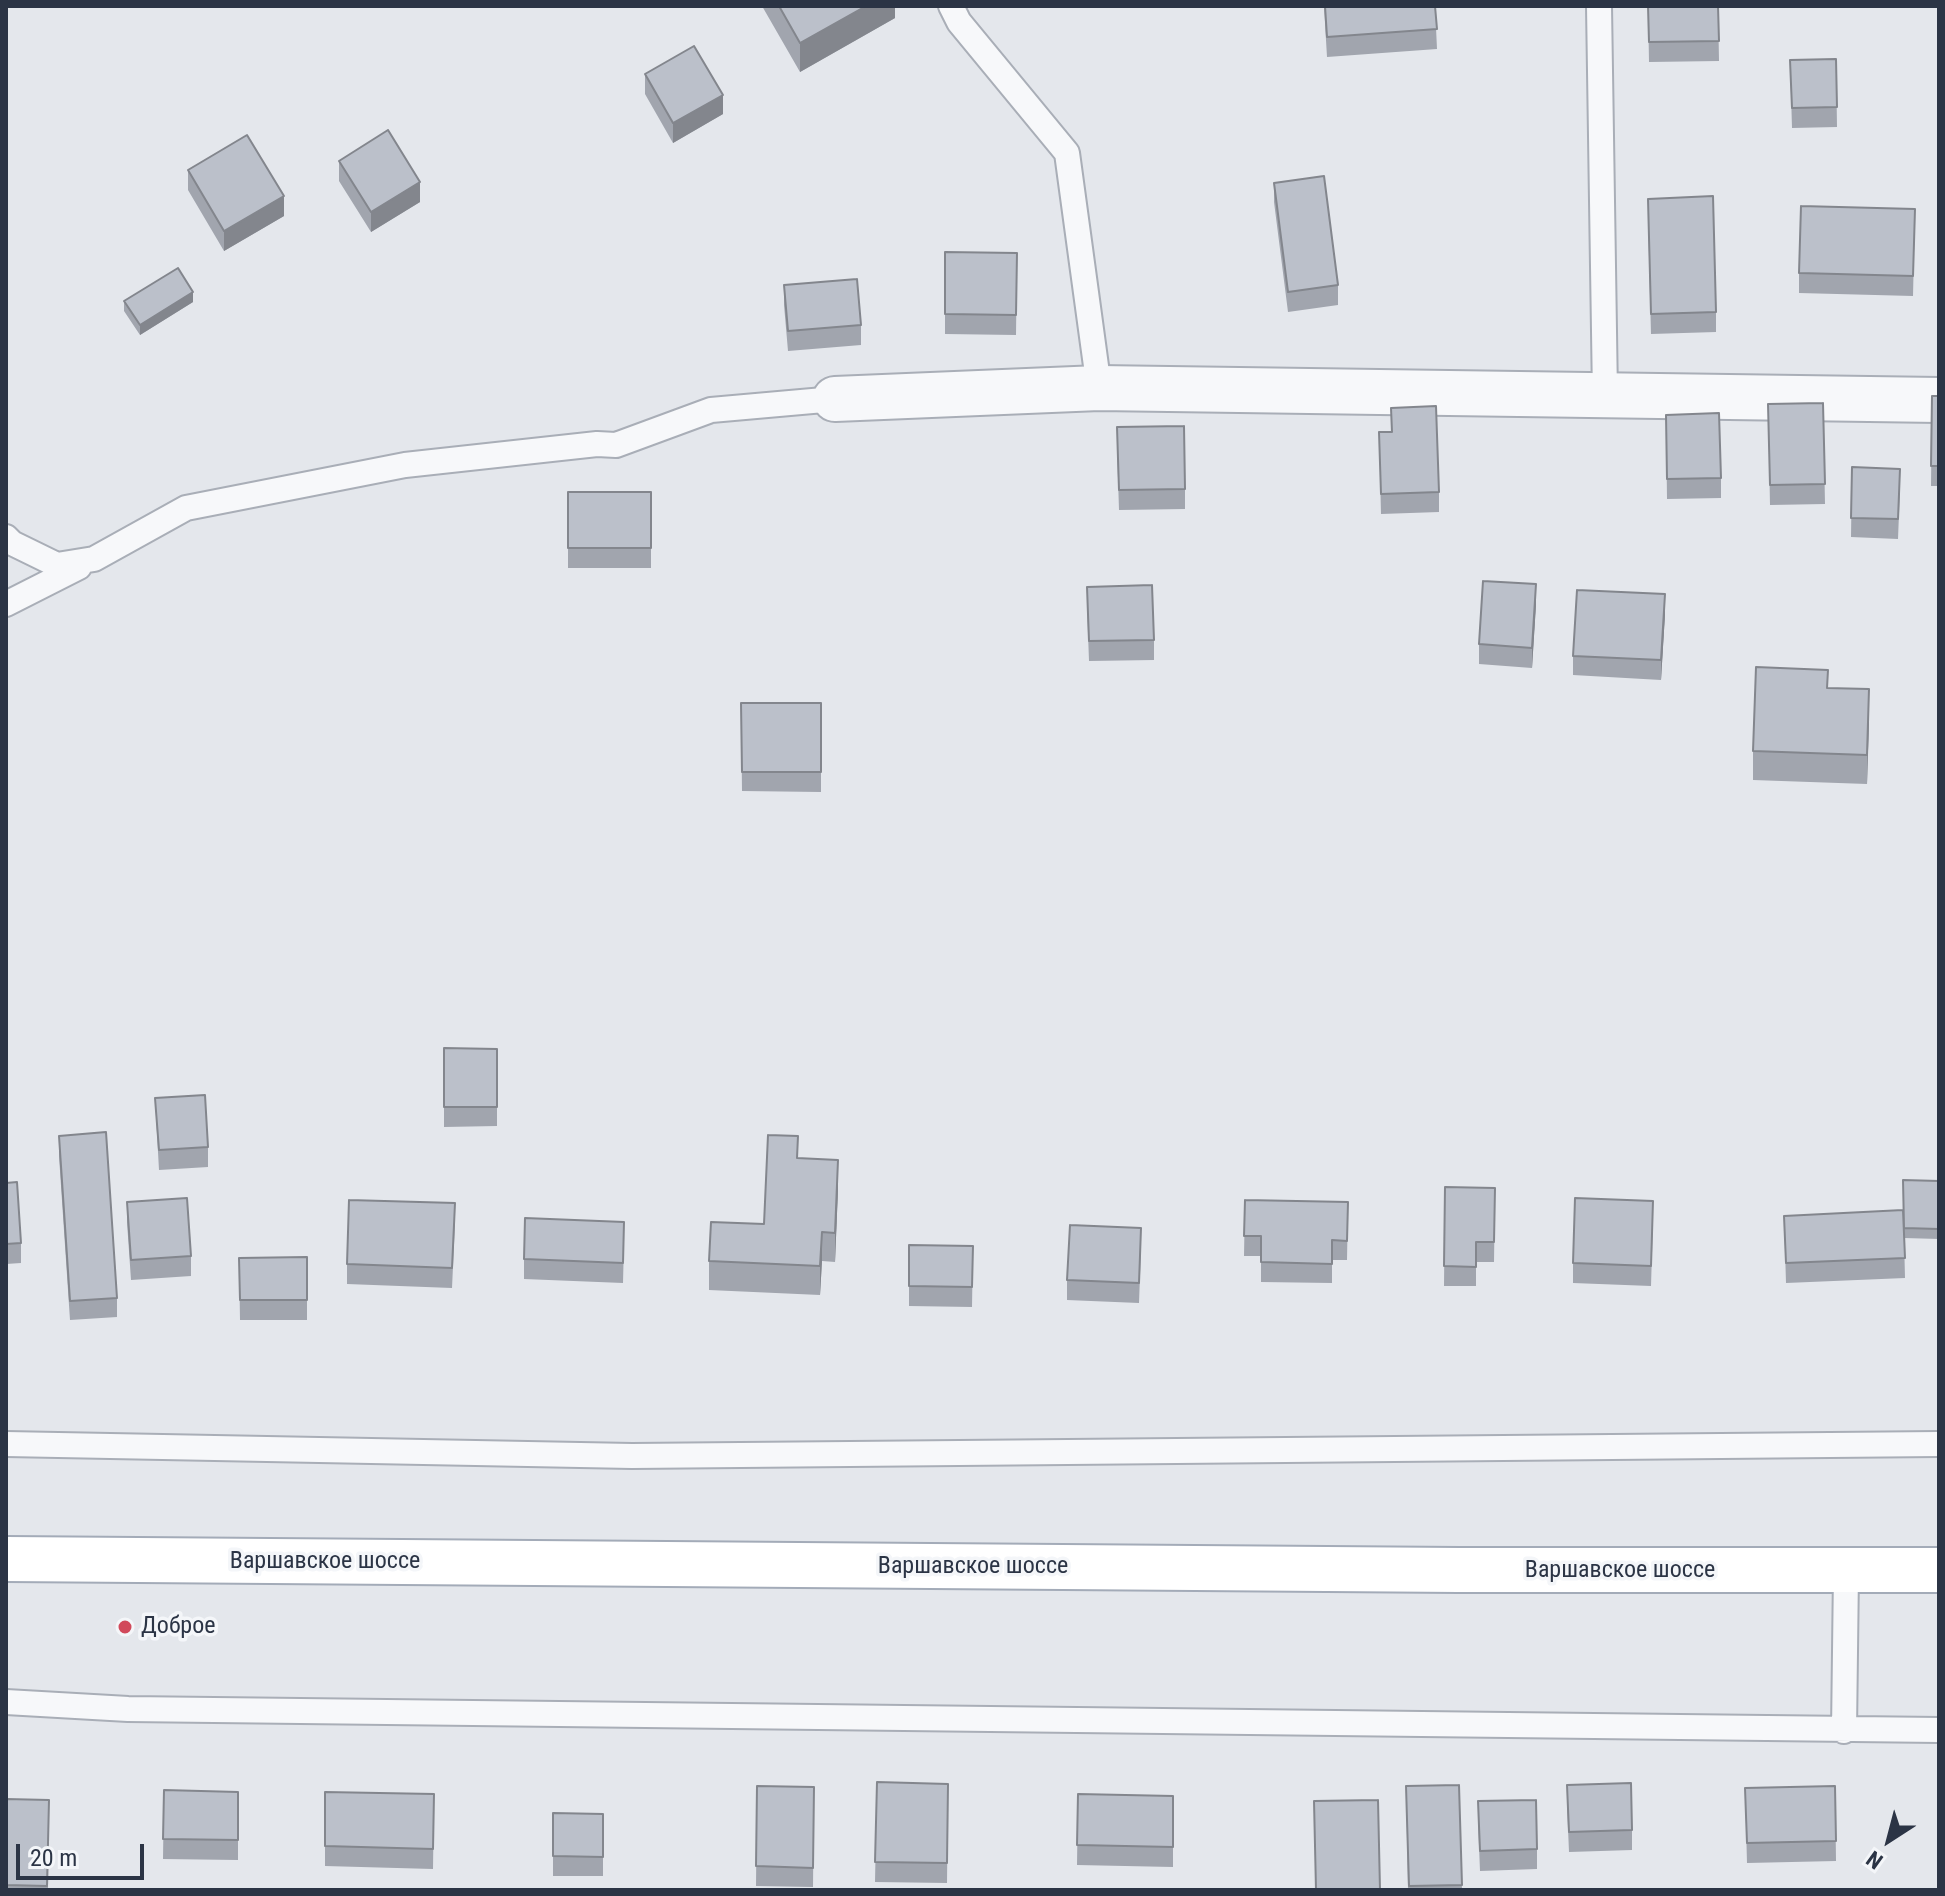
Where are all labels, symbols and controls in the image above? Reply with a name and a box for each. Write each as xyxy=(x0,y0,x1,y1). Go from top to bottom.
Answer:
street label: Варшавское шоссе xyxy=(230,1548,420,1576)
street label: Варшавское шоссе xyxy=(878,1553,1068,1581)
street label: Варшавское шоссе xyxy=(1525,1557,1715,1585)
place label: Доброе xyxy=(141,1613,215,1641)
marker: Доброе xyxy=(116,1618,134,1636)
north arrow xyxy=(1849,1800,1929,1880)
scale bar xyxy=(20,1828,148,1878)
text: 20 m xyxy=(30,1844,77,1872)
text: N xyxy=(1862,1846,1887,1874)

